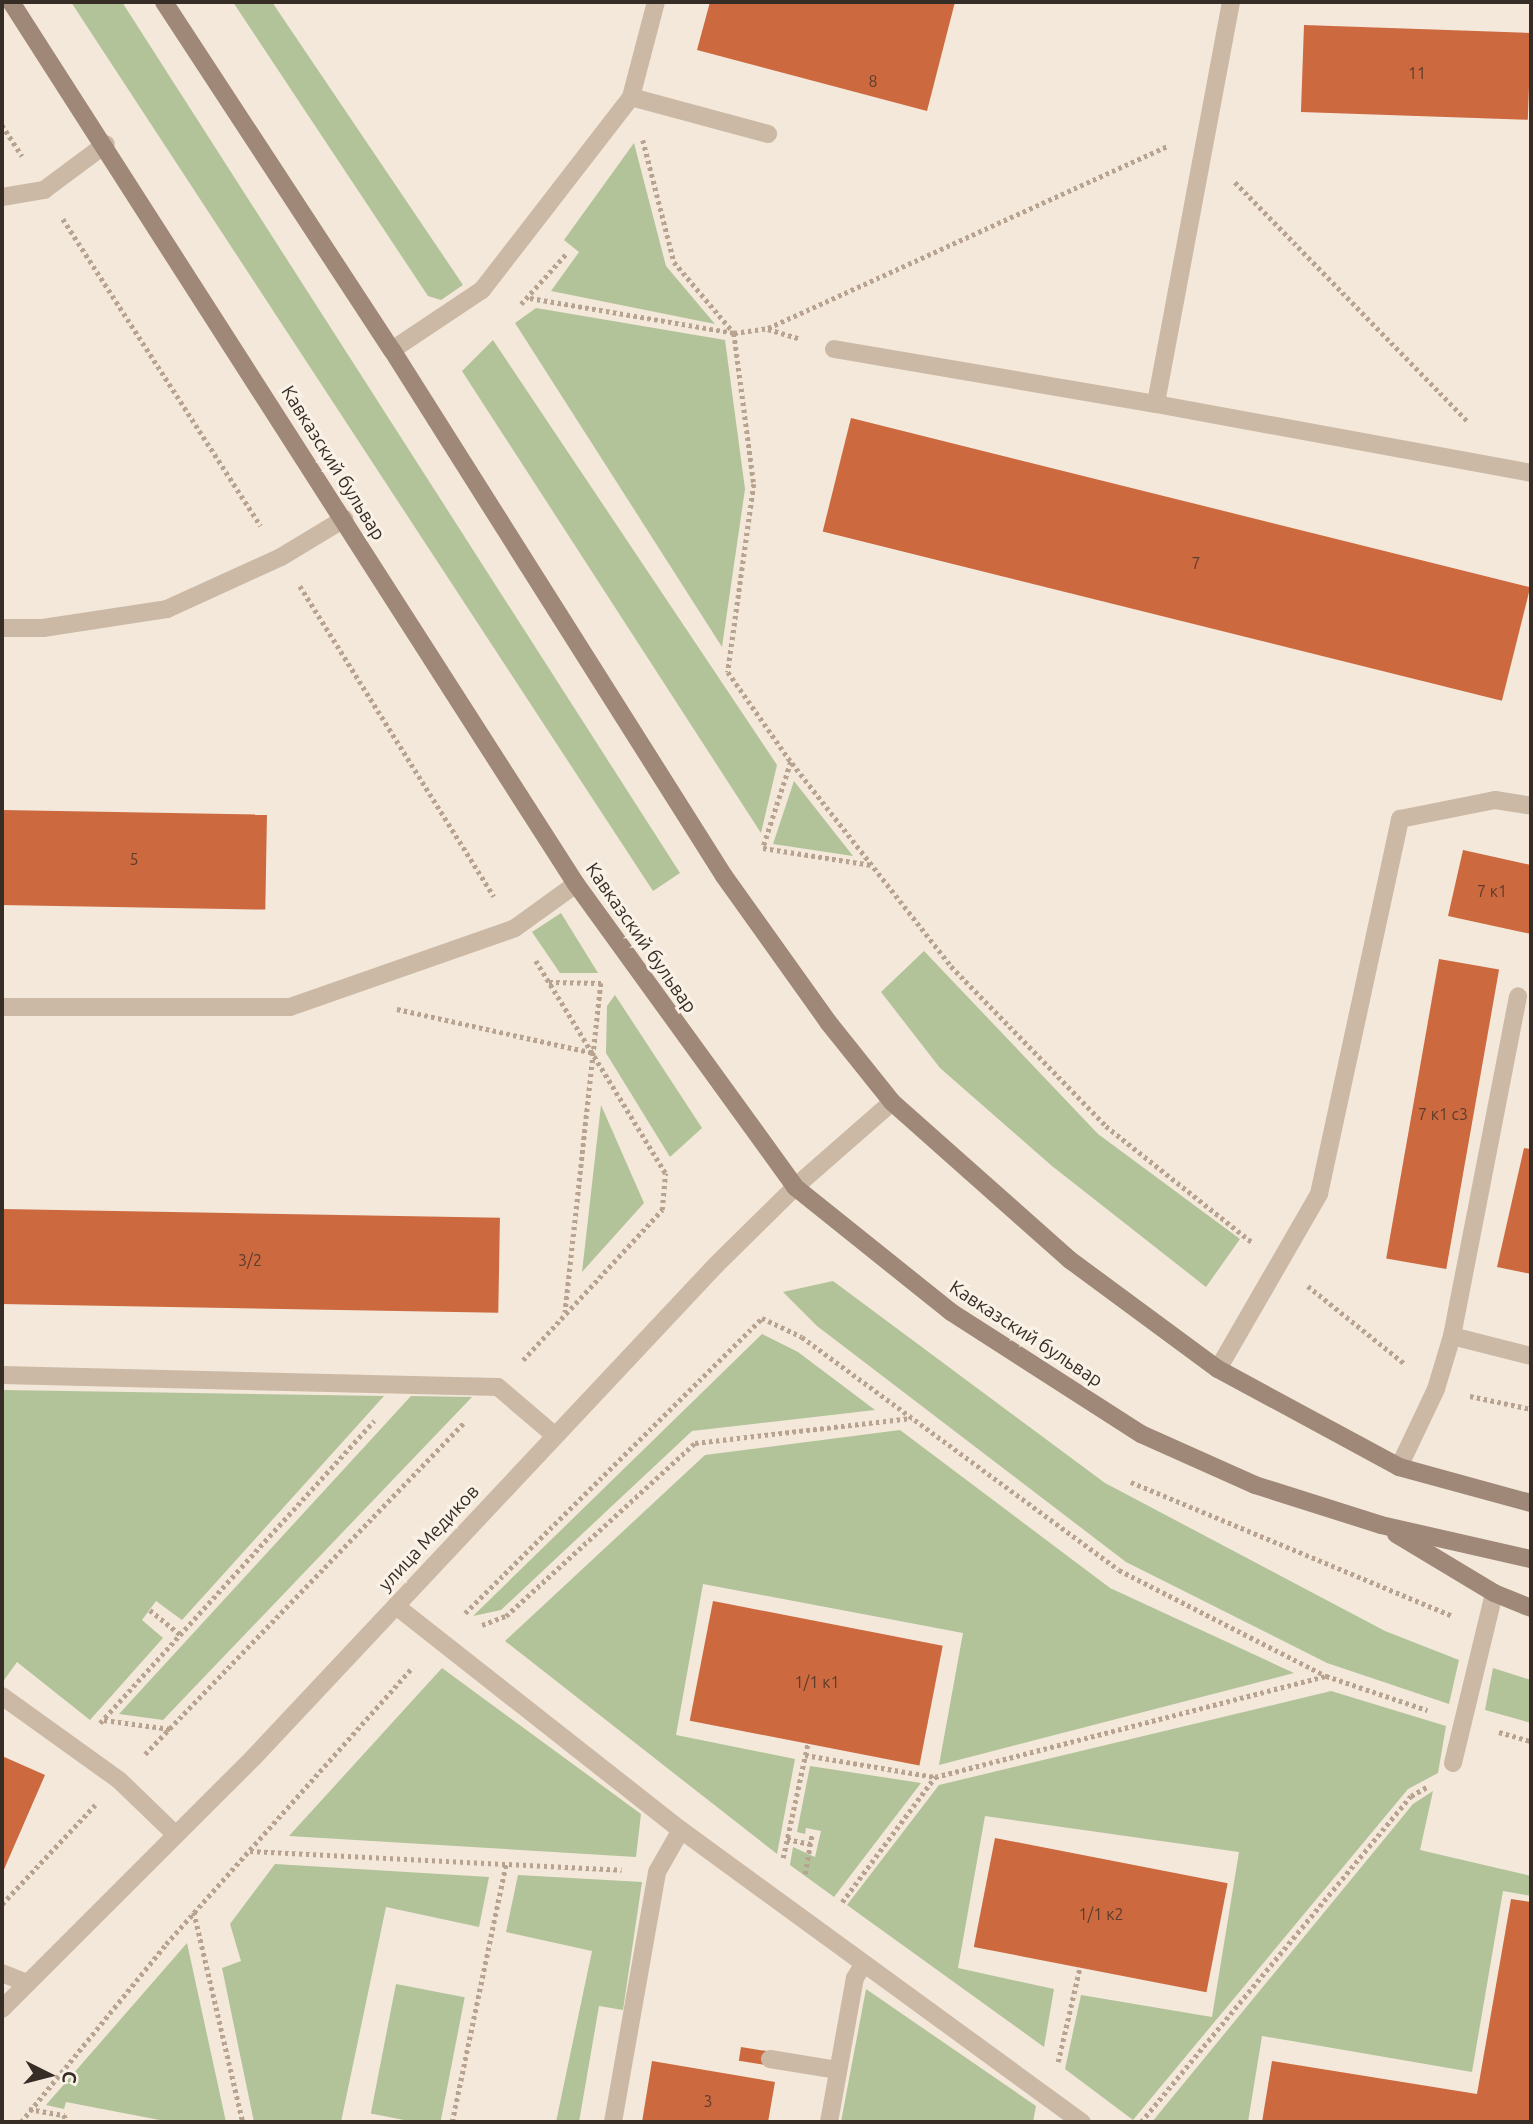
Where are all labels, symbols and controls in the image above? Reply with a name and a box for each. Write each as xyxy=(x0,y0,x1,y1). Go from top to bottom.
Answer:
house number: 11 xyxy=(1408,63,1426,83)
house number: 8 xyxy=(868,71,878,91)
street label: Кавказский бульвар xyxy=(276,381,390,545)
house number: 7 xyxy=(1191,553,1201,573)
house number: 5 xyxy=(129,849,139,869)
street label: Кавказский бульвар xyxy=(581,858,701,1018)
house number: 7 к1 xyxy=(1477,881,1507,901)
house number: 7 к1 с3 xyxy=(1418,1104,1468,1124)
house number: 3/2 xyxy=(238,1250,262,1270)
street label: Кавказский бульвар xyxy=(945,1276,1107,1392)
street label: улица Медиков xyxy=(374,1480,484,1596)
house number: 1/1 к1 xyxy=(795,1672,839,1692)
house number: 1/1 к2 xyxy=(1079,1904,1123,1924)
north arrow xyxy=(14,2040,84,2110)
text: С xyxy=(58,2070,81,2084)
house number: 3 xyxy=(703,2091,713,2111)

